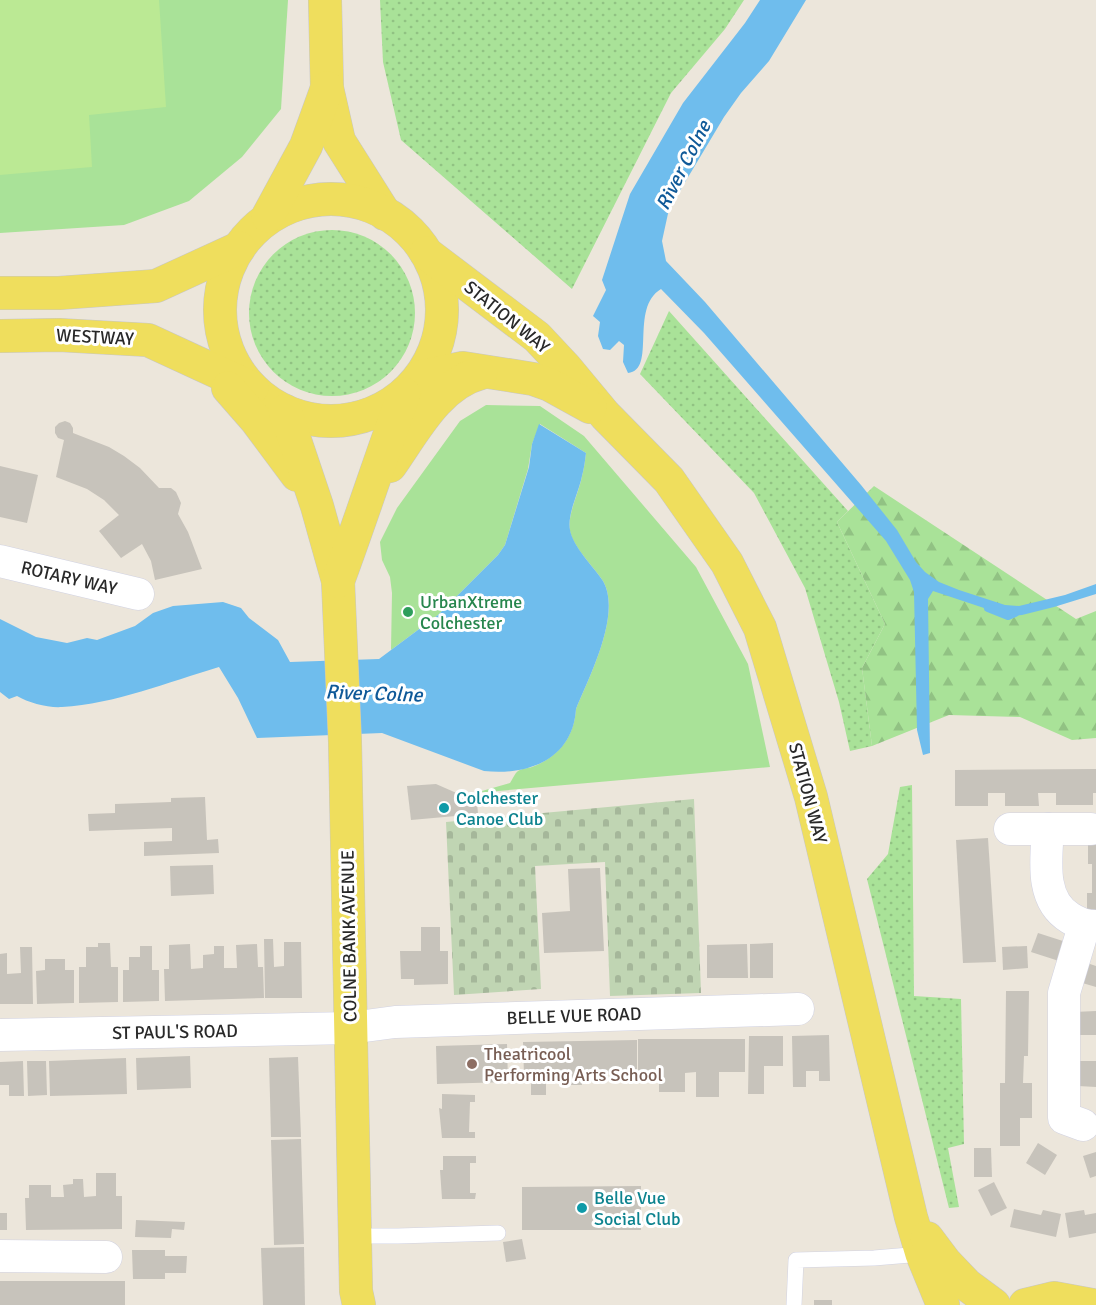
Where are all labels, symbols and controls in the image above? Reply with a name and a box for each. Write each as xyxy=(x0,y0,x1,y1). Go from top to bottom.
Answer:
water label: River Colne xyxy=(650,115,717,214)
street label: STATION WAY xyxy=(460,276,554,358)
street label: WESTWAY xyxy=(56,324,134,350)
street label: ROTARY WAY xyxy=(19,556,119,600)
place label: UrbanXtreme Colchester xyxy=(420,591,522,634)
marker: UrbanXtreme Colchester xyxy=(401,605,415,619)
water label: River Colne xyxy=(325,679,424,708)
street label: STATION WAY xyxy=(784,740,832,846)
place label: Colchester Canoe Club xyxy=(456,787,543,830)
marker: Colchester Canoe Club xyxy=(437,801,451,815)
street label: COLNE BANK AVENUE xyxy=(337,850,361,1022)
street label: BELLE VUE ROAD xyxy=(506,1003,642,1029)
street label: ST PAUL'S ROAD xyxy=(112,1020,238,1044)
place label: Theatricool Performing Arts School xyxy=(484,1043,663,1086)
marker: Theatricool Performing Arts School xyxy=(465,1057,479,1071)
place label: Belle Vue Social Club xyxy=(594,1187,681,1230)
marker: Belle Vue Social Club xyxy=(575,1201,589,1215)

